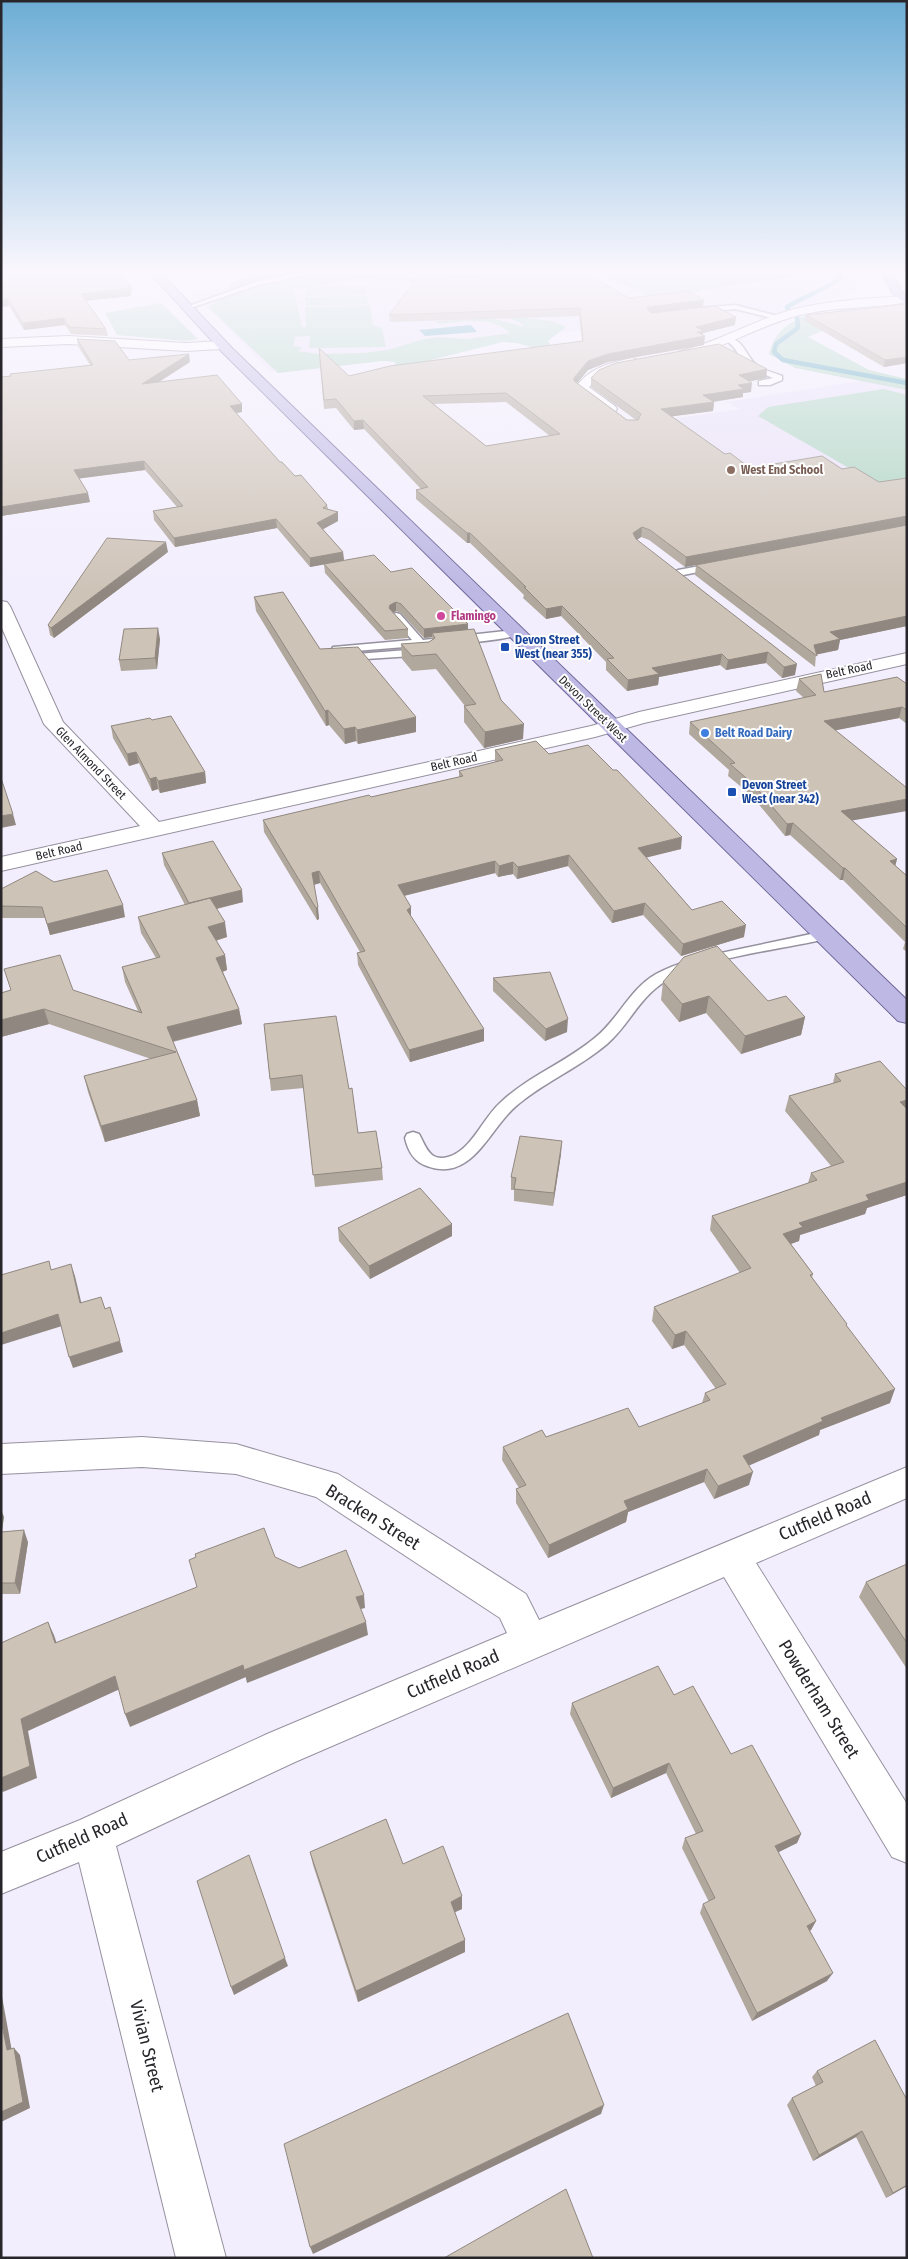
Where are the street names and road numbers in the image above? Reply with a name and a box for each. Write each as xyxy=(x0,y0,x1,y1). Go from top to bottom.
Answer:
street label: Belt Road xyxy=(824,658,874,682)
street label: Devon Street West xyxy=(556,673,630,745)
street label: Glen Almond Street xyxy=(53,724,129,802)
street label: Belt Road xyxy=(429,750,479,774)
street label: Belt Road xyxy=(34,839,84,863)
street label: Bracken Street xyxy=(322,1479,424,1555)
street label: Cutfield Road xyxy=(775,1487,875,1545)
street label: Powderham Street xyxy=(774,1636,864,1762)
street label: Cutfield Road xyxy=(403,1645,503,1703)
street label: Cutfield Road xyxy=(33,1808,131,1868)
street label: Vivian Street xyxy=(125,1998,169,2094)

